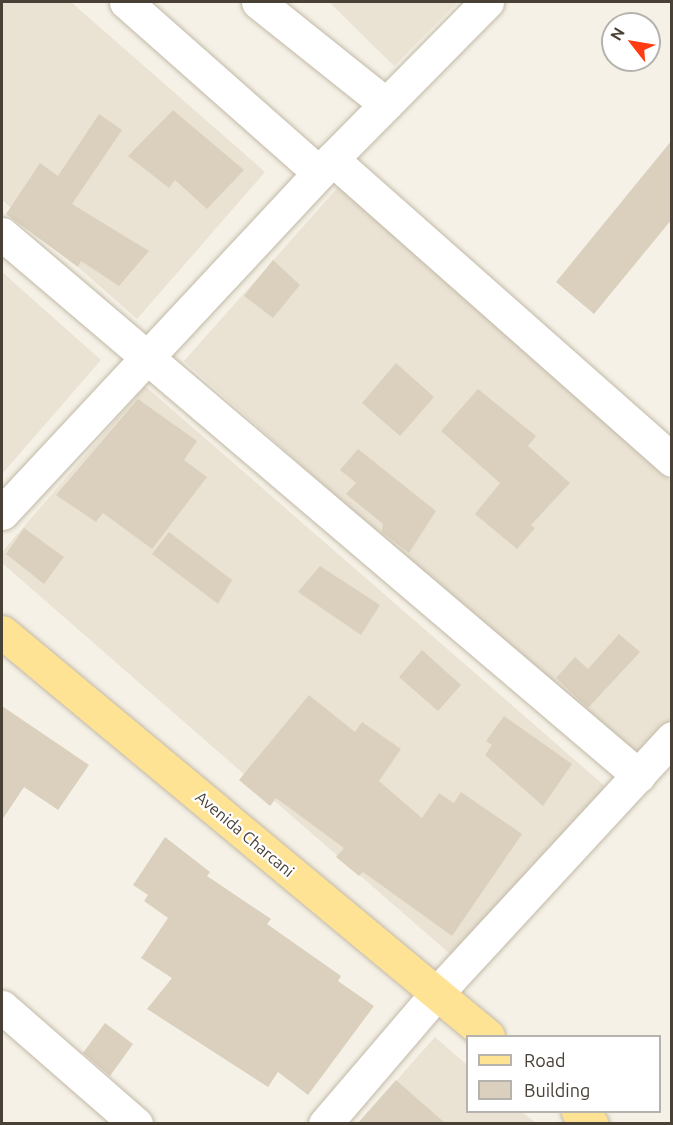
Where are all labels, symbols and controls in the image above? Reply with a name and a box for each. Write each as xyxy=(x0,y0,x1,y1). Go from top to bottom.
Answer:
north arrow xyxy=(601,12,661,72)
text: N xyxy=(606,24,628,44)
street label: Avenida Charcani xyxy=(192,787,298,881)
legend xyxy=(466,1035,661,1113)
text: Road xyxy=(524,1050,566,1070)
text: Building xyxy=(524,1080,590,1100)

